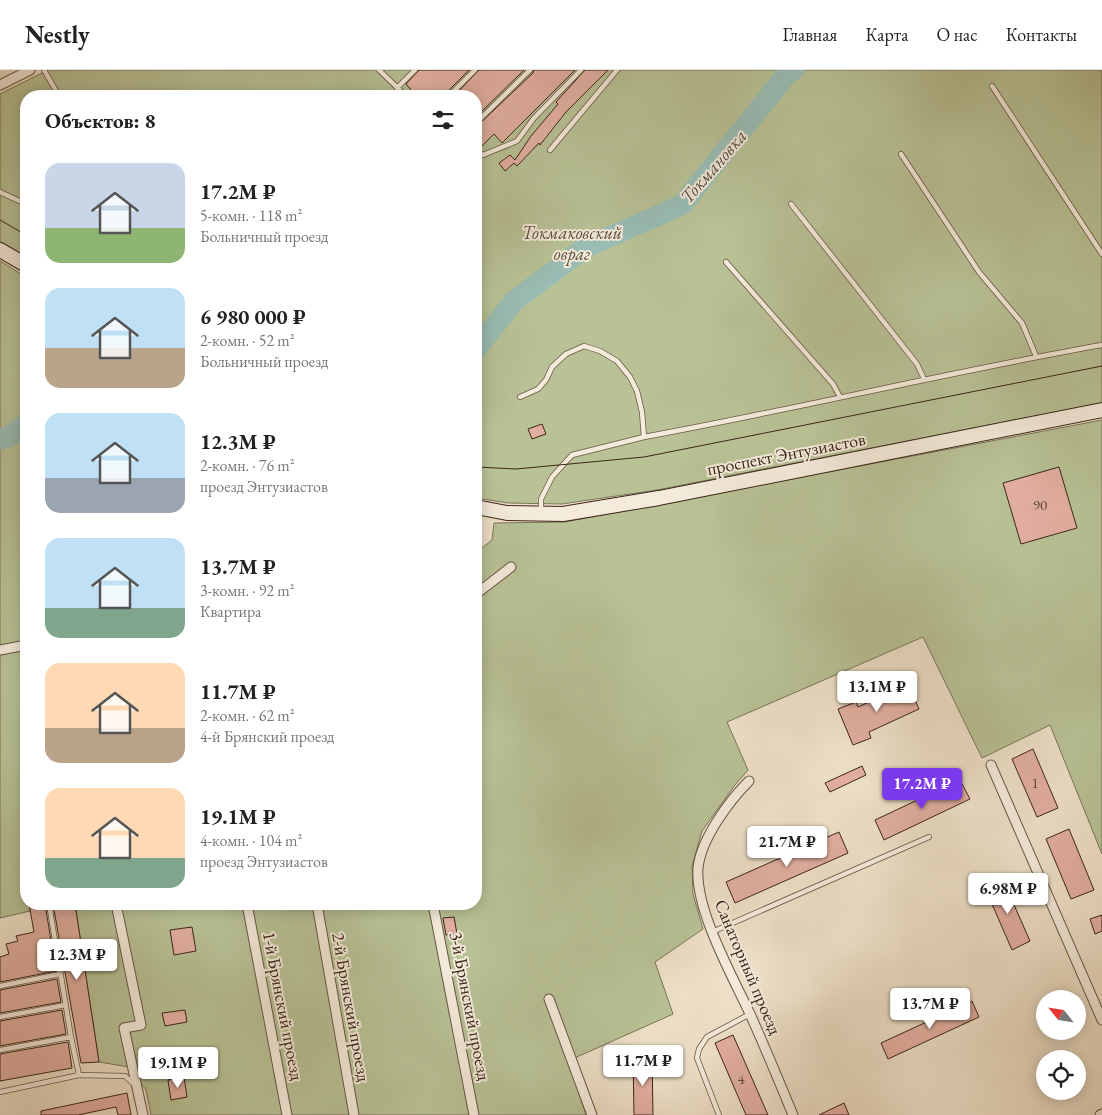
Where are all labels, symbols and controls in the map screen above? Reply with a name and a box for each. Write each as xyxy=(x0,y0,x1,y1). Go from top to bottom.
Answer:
text: Nestly xyxy=(25,19,90,50)
text: Главная xyxy=(783,23,837,46)
text: Карта xyxy=(865,23,908,46)
text: О нас xyxy=(936,23,978,46)
text: Контакты xyxy=(1006,23,1077,46)
icon: filters xyxy=(429,106,457,134)
text: Объектов: 8 xyxy=(45,107,156,134)
water label: Токмановка xyxy=(674,124,752,209)
text: 17.2M ₽ xyxy=(200,178,276,205)
icon: home xyxy=(85,183,145,243)
text: 5-комн. · 118 m² xyxy=(200,205,302,226)
park label: Токмаковский овраг xyxy=(522,221,622,266)
text: Больничный проезд xyxy=(200,226,328,247)
text: 6 980 000 ₽ xyxy=(200,303,306,330)
icon: home xyxy=(85,308,145,368)
text: 2-комн. · 52 m² xyxy=(200,330,295,351)
text: Больничный проезд xyxy=(200,351,328,372)
street label: проспект Энтузиастов xyxy=(705,427,867,480)
text: 12.3M ₽ xyxy=(200,428,276,455)
icon: home xyxy=(85,433,145,493)
text: 2-комн. · 76 m² xyxy=(200,455,295,476)
text: проезд Энтузиастов xyxy=(200,476,328,497)
house number: 90 xyxy=(1033,495,1047,514)
text: 13.7M ₽ xyxy=(200,553,276,580)
icon: home xyxy=(85,558,145,618)
text: 3-комн. · 92 m² xyxy=(200,580,295,601)
text: Квартира xyxy=(200,601,261,622)
pin: 13.1M ₽ xyxy=(831,670,923,713)
text: 13.1M ₽ xyxy=(848,676,906,697)
text: 11.7M ₽ xyxy=(200,678,276,705)
icon: home xyxy=(85,683,145,743)
text: 2-комн. · 62 m² xyxy=(200,705,295,726)
text: 4-й Брянский проезд xyxy=(200,726,334,747)
pin: 17.2M ₽ xyxy=(876,768,968,810)
text: 17.2M ₽ xyxy=(893,773,951,794)
house number: 1 xyxy=(1031,773,1039,792)
text: 19.1M ₽ xyxy=(200,803,276,830)
icon: home xyxy=(85,808,145,868)
pin: 21.7M ₽ xyxy=(741,826,833,868)
text: 4-комн. · 104 m² xyxy=(200,830,302,851)
text: 21.7M ₽ xyxy=(758,831,816,852)
text: проезд Энтузиастов xyxy=(200,851,328,872)
pin: 6.98M ₽ xyxy=(962,872,1054,915)
text: 6.98M ₽ xyxy=(979,878,1037,899)
street label: Санаторный проезд xyxy=(710,896,787,1038)
street label: 1-й Брянский проезд xyxy=(258,930,309,1082)
street label: 2-й Брянский проезд xyxy=(327,930,376,1083)
street label: 3-й Брянский проезд xyxy=(445,930,496,1082)
pin: 12.3M ₽ xyxy=(31,938,123,981)
text: 12.3M ₽ xyxy=(48,944,106,965)
pin: 13.7M ₽ xyxy=(884,988,976,1030)
north arrow xyxy=(1036,990,1086,1040)
map controls xyxy=(1036,990,1086,1100)
text: 13.7M ₽ xyxy=(901,993,959,1014)
pin: 11.7M ₽ xyxy=(597,1044,689,1087)
pin: 19.1M ₽ xyxy=(132,1046,224,1089)
text: 11.7M ₽ xyxy=(614,1050,672,1071)
button: locate xyxy=(1036,1050,1086,1100)
text: 19.1M ₽ xyxy=(149,1052,207,1073)
house number: 4 xyxy=(737,1069,745,1088)

